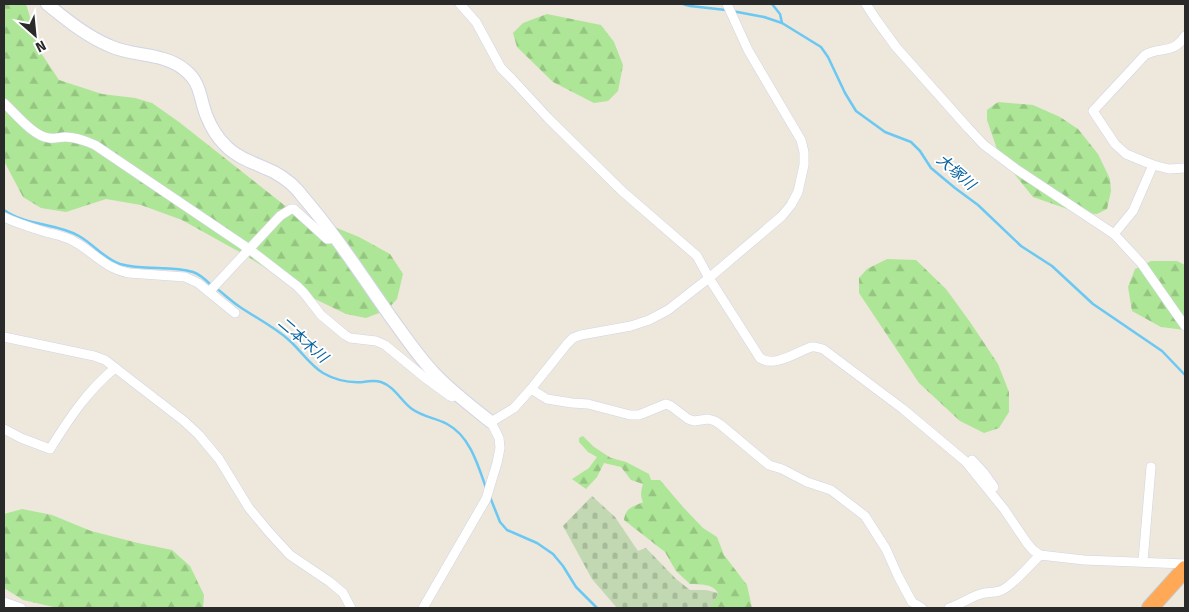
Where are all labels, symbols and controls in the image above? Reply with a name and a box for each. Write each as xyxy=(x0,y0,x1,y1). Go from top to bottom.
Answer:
north arrow xyxy=(10,10,60,60)
text: N xyxy=(33,36,49,56)
water label: 大塚川 xyxy=(933,150,980,195)
water label: 二本木川 xyxy=(274,314,333,368)

